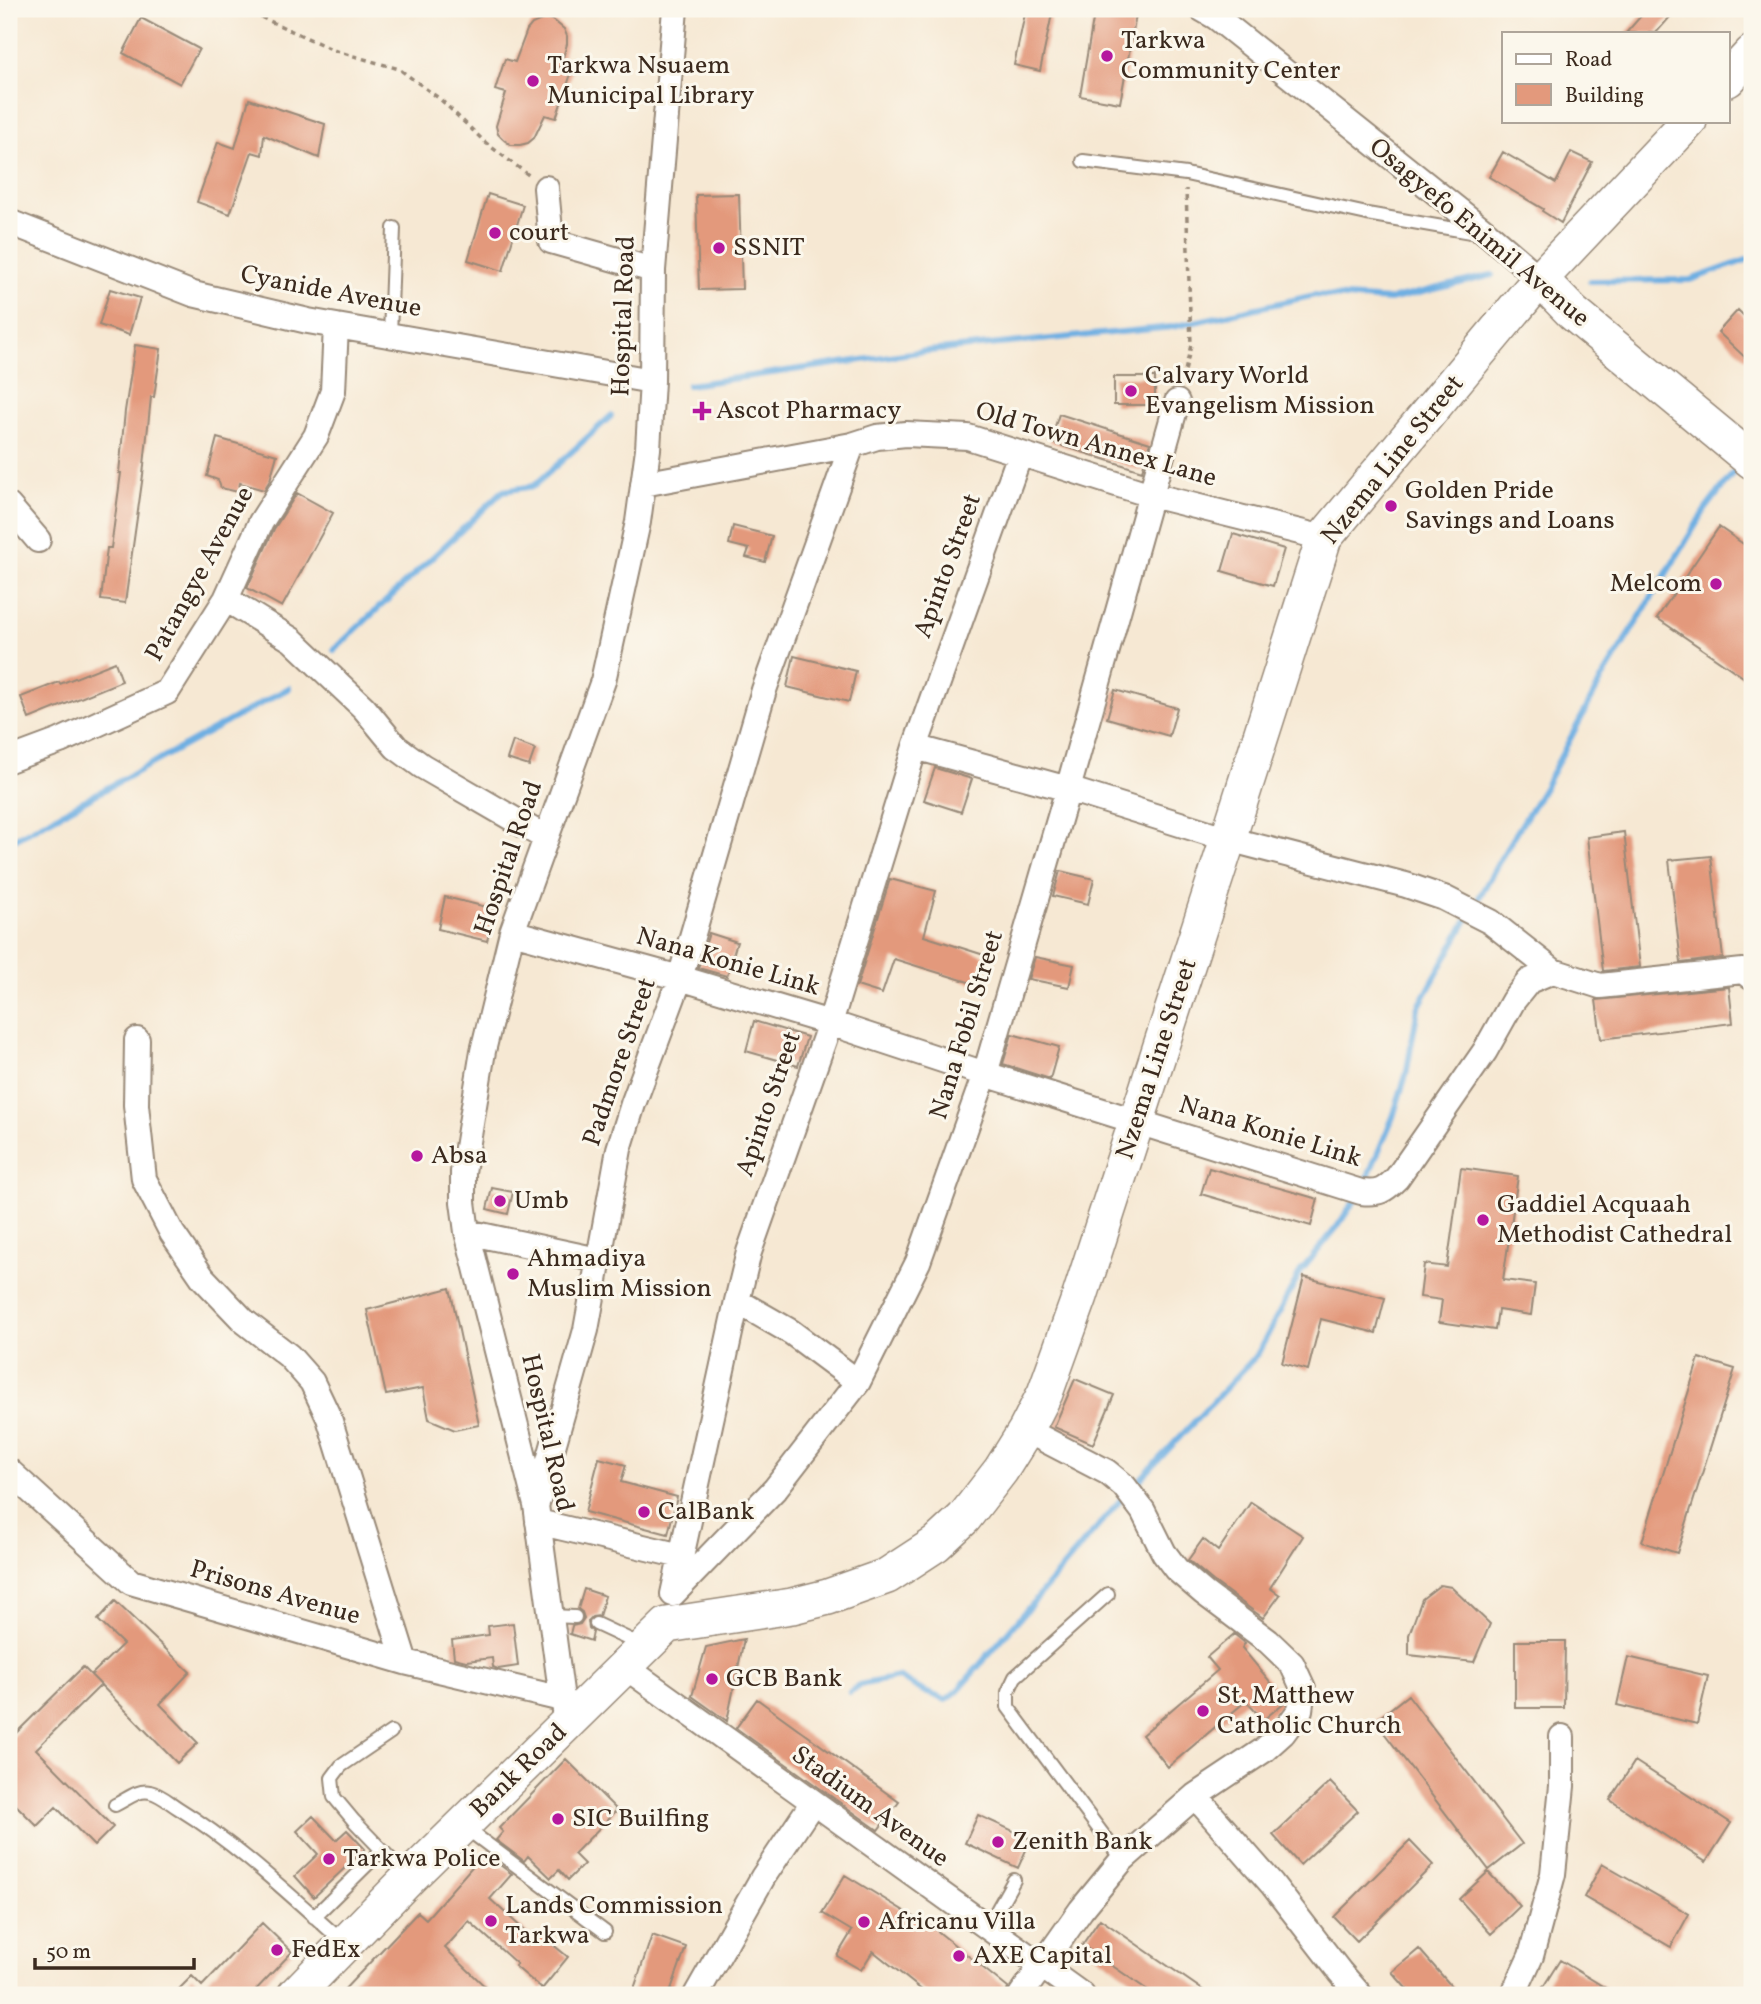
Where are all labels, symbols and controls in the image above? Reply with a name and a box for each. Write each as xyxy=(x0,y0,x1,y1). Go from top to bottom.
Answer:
place label: Tarkwa Community Center xyxy=(1121,23,1340,89)
legend xyxy=(1502,32,1730,122)
text: Road xyxy=(1565,46,1612,75)
place label: Tarkwa Nsuaem Municipal Library xyxy=(547,48,754,114)
marker: Tarkwa Community Center xyxy=(1099,48,1115,64)
marker: Tarkwa Nsuaem Municipal Library xyxy=(525,73,541,89)
text: Building xyxy=(1565,82,1644,111)
street label: Osagyefo Enimil Avenue xyxy=(1361,130,1597,336)
place label: court xyxy=(509,215,569,251)
marker: court xyxy=(487,225,503,241)
place label: SSNIT xyxy=(733,230,805,266)
street label: Hospital Road xyxy=(603,235,645,397)
marker: SSNIT xyxy=(711,240,727,256)
street label: Cyanide Avenue xyxy=(237,257,425,327)
place label: Calvary World Evangelism Mission xyxy=(1145,358,1375,424)
street label: Nzema Line Street xyxy=(1313,367,1473,553)
marker: Calvary World Evangelism Mission xyxy=(1123,383,1139,399)
place label: Ascot Pharmacy xyxy=(716,393,901,429)
street label: Old Town Annex Lane xyxy=(971,393,1221,497)
marker: Ascot Pharmacy xyxy=(694,403,710,419)
place label: Golden Pride Savings and Loans xyxy=(1405,473,1615,539)
street label: Patangye Avenue xyxy=(137,480,263,668)
street label: Apinto Street xyxy=(905,489,991,643)
marker: Golden Pride Savings and Loans xyxy=(1383,498,1399,514)
place label: Melcom xyxy=(1610,566,1702,602)
marker: Melcom xyxy=(1708,576,1724,592)
street label: Hospital Road xyxy=(466,776,552,940)
street label: Nana Konie Link xyxy=(632,919,824,1005)
street label: Nana Fobil Street xyxy=(921,926,1013,1124)
street label: Nzema Line Street xyxy=(1108,954,1206,1164)
street label: Padmore Street xyxy=(574,973,666,1151)
street label: Apinto Street xyxy=(727,1026,811,1182)
street label: Nana Konie Link xyxy=(1174,1087,1366,1177)
place label: Absa xyxy=(431,1138,488,1174)
marker: Absa xyxy=(409,1148,425,1164)
place label: Umb xyxy=(514,1183,569,1219)
place label: Gaddiel Acquaah Methodist Cathedral xyxy=(1497,1187,1732,1253)
marker: Umb xyxy=(492,1193,508,1209)
marker: Gaddiel Acquaah Methodist Cathedral xyxy=(1475,1212,1491,1228)
place label: Ahmadiya Muslim Mission xyxy=(527,1241,712,1307)
marker: Ahmadiya Muslim Mission xyxy=(505,1266,521,1282)
street label: Hospital Road xyxy=(511,1350,583,1516)
place label: CalBank xyxy=(658,1494,755,1530)
marker: CalBank xyxy=(636,1504,652,1520)
street label: Prisons Avenue xyxy=(186,1551,364,1635)
place label: GCB Bank xyxy=(726,1661,842,1697)
marker: GCB Bank xyxy=(704,1671,720,1687)
place label: St. Matthew Catholic Church xyxy=(1217,1678,1402,1744)
marker: St. Matthew Catholic Church xyxy=(1195,1703,1211,1719)
street label: Bank Road xyxy=(462,1715,576,1827)
street label: Stadium Avenue xyxy=(784,1738,956,1876)
place label: SIC Builfing xyxy=(572,1801,709,1837)
marker: SIC Builfing xyxy=(550,1811,566,1827)
place label: Zenith Bank xyxy=(1012,1824,1153,1860)
marker: Zenith Bank xyxy=(990,1834,1006,1850)
place label: Tarkwa Police xyxy=(343,1841,501,1877)
marker: Tarkwa Police xyxy=(321,1851,337,1867)
place label: Lands Commission Tarkwa xyxy=(505,1888,723,1954)
place label: Africanu Villa xyxy=(878,1904,1036,1940)
marker: Lands Commission Tarkwa xyxy=(483,1913,499,1929)
marker: Africanu Villa xyxy=(856,1914,872,1930)
scale bar xyxy=(35,1927,194,1971)
place label: FedEx xyxy=(291,1932,360,1968)
text: 50 m xyxy=(46,1938,91,1967)
place label: AXE Capital xyxy=(973,1938,1112,1974)
marker: FedEx xyxy=(269,1942,285,1958)
marker: AXE Capital xyxy=(951,1948,967,1964)

